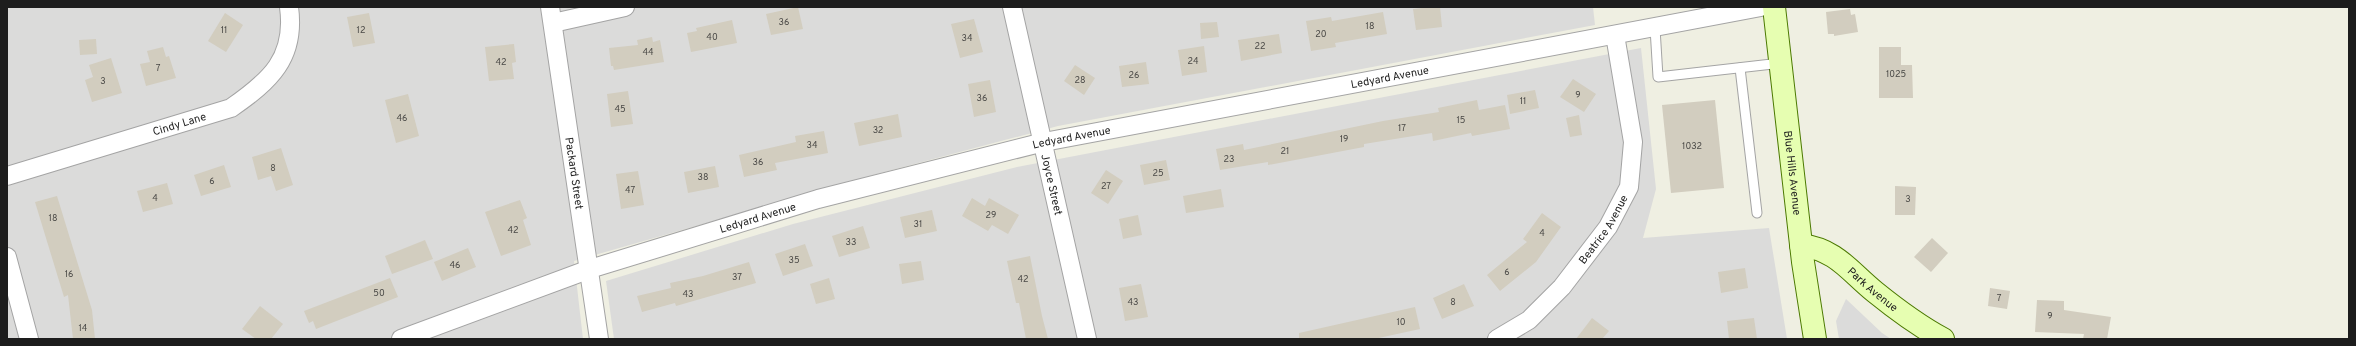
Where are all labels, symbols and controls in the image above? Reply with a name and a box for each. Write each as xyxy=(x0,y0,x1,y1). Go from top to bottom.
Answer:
house number: 36 xyxy=(779,17,789,28)
house number: 18 xyxy=(1366,21,1374,32)
house number: 11 xyxy=(221,25,227,36)
house number: 12 xyxy=(357,25,365,36)
house number: 20 xyxy=(1315,29,1327,40)
house number: 40 xyxy=(706,32,718,43)
house number: 34 xyxy=(961,33,973,44)
house number: 22 xyxy=(1254,41,1266,52)
house number: 44 xyxy=(642,47,654,58)
house number: 24 xyxy=(1187,56,1199,67)
house number: 42 xyxy=(495,57,507,68)
house number: 7 xyxy=(156,63,161,74)
street label: Ledyard Avenue xyxy=(1350,64,1430,92)
house number: 1025 xyxy=(1886,69,1906,80)
house number: 26 xyxy=(1129,70,1139,81)
house number: 28 xyxy=(1074,75,1086,86)
house number: 3 xyxy=(100,76,106,87)
house number: 9 xyxy=(1575,90,1581,101)
house number: 36 xyxy=(977,93,987,104)
house number: 11 xyxy=(1520,96,1526,107)
house number: 45 xyxy=(614,104,626,115)
street label: Cindy Lane xyxy=(151,110,208,139)
house number: 46 xyxy=(397,113,407,124)
house number: 15 xyxy=(1457,115,1465,126)
house number: 17 xyxy=(1398,123,1406,134)
street label: Ledyard Avenue xyxy=(1031,124,1112,153)
house number: 32 xyxy=(873,125,883,136)
street label: Blue Hills Avenue xyxy=(1780,130,1804,216)
house number: 19 xyxy=(1340,134,1348,145)
street label: Packard Street xyxy=(561,136,586,210)
house number: 34 xyxy=(806,140,818,151)
house number: 1032 xyxy=(1682,141,1702,152)
house number: 21 xyxy=(1281,146,1289,157)
street label: Joyce Street xyxy=(1037,153,1065,217)
house number: 23 xyxy=(1224,154,1234,165)
house number: 36 xyxy=(753,157,763,168)
house number: 8 xyxy=(270,163,276,174)
house number: 25 xyxy=(1152,168,1164,179)
house number: 38 xyxy=(698,172,708,183)
house number: 6 xyxy=(209,176,215,187)
house number: 27 xyxy=(1101,181,1111,192)
house number: 47 xyxy=(625,185,635,196)
house number: 4 xyxy=(152,193,158,204)
street label: Beatrice Avenue xyxy=(1576,193,1632,267)
house number: 3 xyxy=(1905,194,1911,205)
street label: Ledyard Avenue xyxy=(718,200,798,237)
house number: 29 xyxy=(986,210,996,221)
house number: 18 xyxy=(49,213,57,224)
house number: 31 xyxy=(914,219,922,230)
house number: 42 xyxy=(507,225,519,236)
house number: 4 xyxy=(1539,228,1545,239)
house number: 33 xyxy=(846,237,856,248)
house number: 35 xyxy=(788,255,800,266)
house number: 46 xyxy=(450,260,460,271)
street label: Park Avenue xyxy=(1844,265,1900,315)
house number: 6 xyxy=(1504,267,1510,278)
house number: 16 xyxy=(65,269,73,280)
house number: 37 xyxy=(732,272,742,283)
house number: 42 xyxy=(1017,274,1029,285)
house number: 50 xyxy=(373,288,385,299)
house number: 43 xyxy=(682,289,694,300)
house number: 7 xyxy=(1997,293,2002,304)
house number: 43 xyxy=(1127,297,1139,308)
house number: 8 xyxy=(1450,297,1456,308)
house number: 9 xyxy=(2047,311,2053,322)
house number: 10 xyxy=(1396,317,1406,328)
house number: 14 xyxy=(79,323,88,334)

